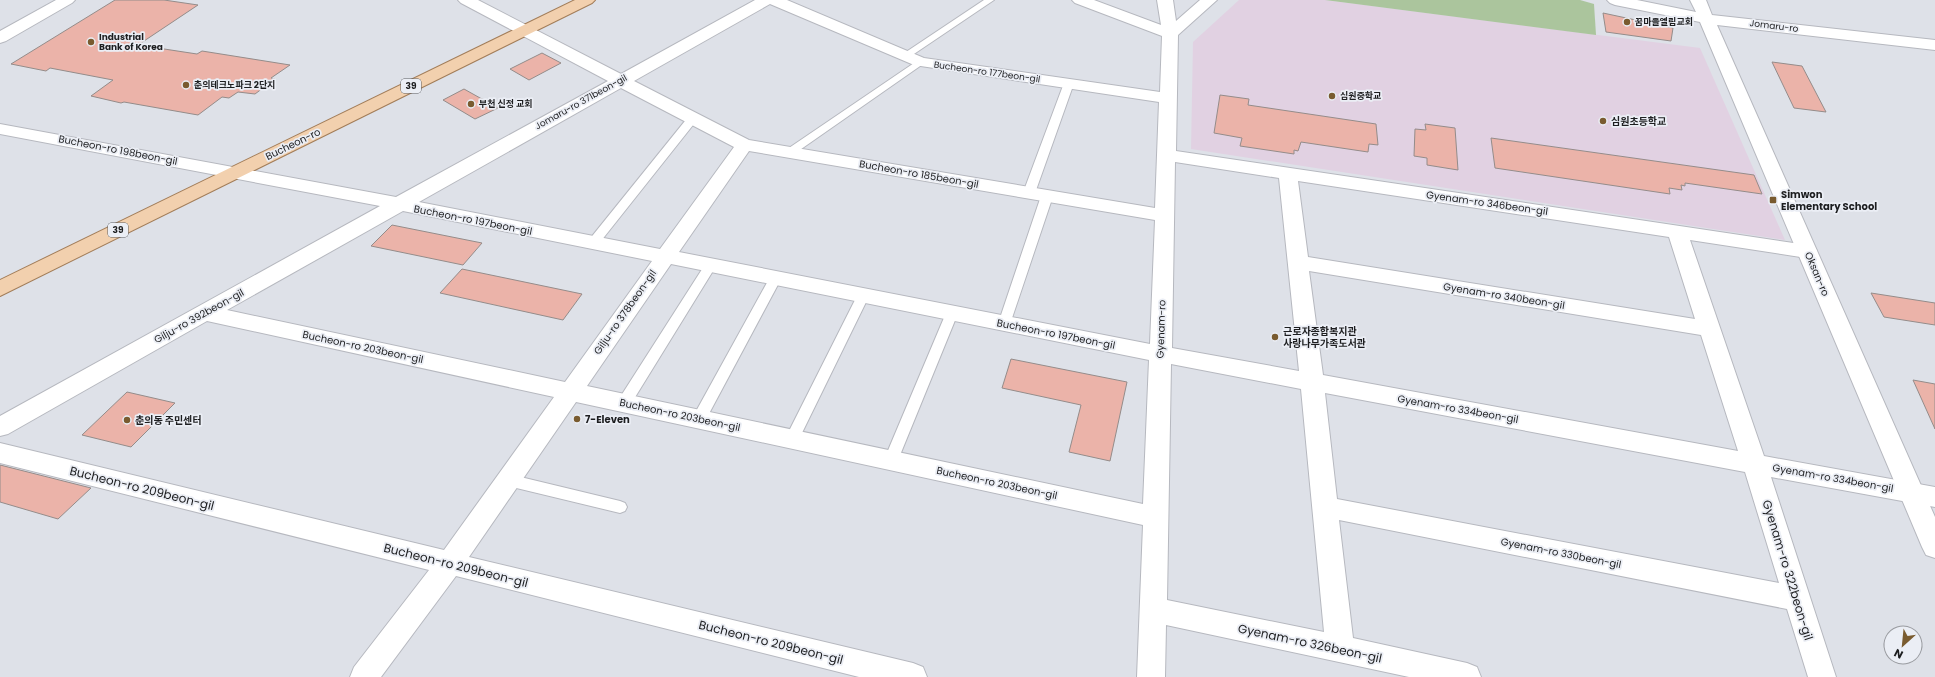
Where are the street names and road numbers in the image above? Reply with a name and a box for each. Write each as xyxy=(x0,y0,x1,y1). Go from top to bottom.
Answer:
street label: Jomaru-ro xyxy=(1749,17,1799,35)
street label: Bucheon-ro 177beon-gil xyxy=(933,59,1041,85)
street label: Jomaru-ro 371beon-gil xyxy=(533,72,629,132)
road number: 39 xyxy=(401,79,421,93)
street label: Bucheon-ro xyxy=(263,124,323,164)
street label: Bucheon-ro 198beon-gil xyxy=(57,131,179,169)
street label: Bucheon-ro 185beon-gil xyxy=(858,156,980,192)
street label: Gyenam-ro 346beon-gil xyxy=(1425,187,1549,219)
street label: Bucheon-ro 197beon-gil xyxy=(413,201,533,239)
road number: 39 xyxy=(108,223,128,237)
street label: Oksan-ro xyxy=(1801,249,1833,299)
street label: Gilju-ro 378beon-gil xyxy=(590,267,660,357)
street label: Gyenam-ro 340beon-gil xyxy=(1442,279,1566,313)
street label: Gilju-ro 392beon-gil xyxy=(151,285,247,347)
street label: Gyenam-ro xyxy=(1152,299,1170,359)
street label: Bucheon-ro 197beon-gil xyxy=(996,315,1116,353)
street label: Bucheon-ro 203beon-gil xyxy=(301,327,425,367)
street label: Gyenam-ro 334beon-gil xyxy=(1396,391,1520,427)
street label: Bucheon-ro 203beon-gil xyxy=(618,395,742,435)
street label: Gyenam-ro 334beon-gil xyxy=(1771,460,1895,496)
street label: Bucheon-ro 209beon-gil xyxy=(68,462,216,514)
street label: Bucheon-ro 203beon-gil xyxy=(935,463,1059,503)
street label: Gyenam-ro 322beon-gil xyxy=(1759,498,1817,642)
street label: Gyenam-ro 330beon-gil xyxy=(1499,534,1623,572)
street label: Bucheon-ro 209beon-gil xyxy=(382,539,530,591)
street label: Bucheon-ro 209beon-gil xyxy=(697,616,845,668)
street label: Gyenam-ro 326beon-gil xyxy=(1236,619,1384,667)

